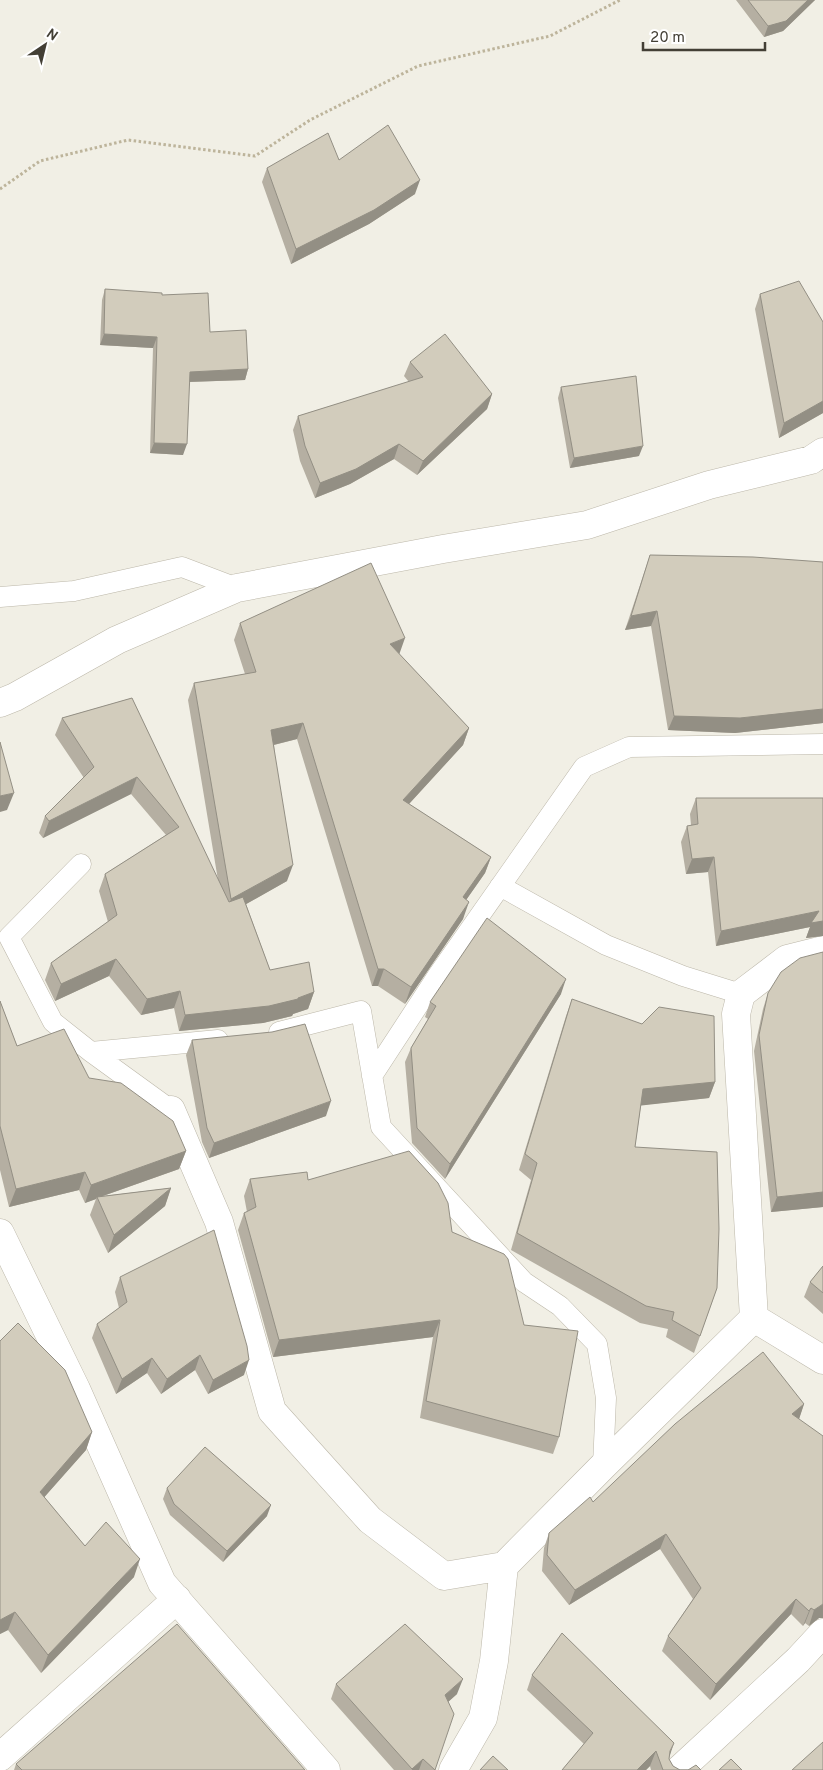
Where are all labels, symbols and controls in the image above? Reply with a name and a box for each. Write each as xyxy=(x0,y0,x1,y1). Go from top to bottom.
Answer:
north arrow xyxy=(20,20,70,70)
scale bar xyxy=(643,20,766,52)
text: N xyxy=(43,26,61,45)
text: 20 m xyxy=(650,29,685,48)

